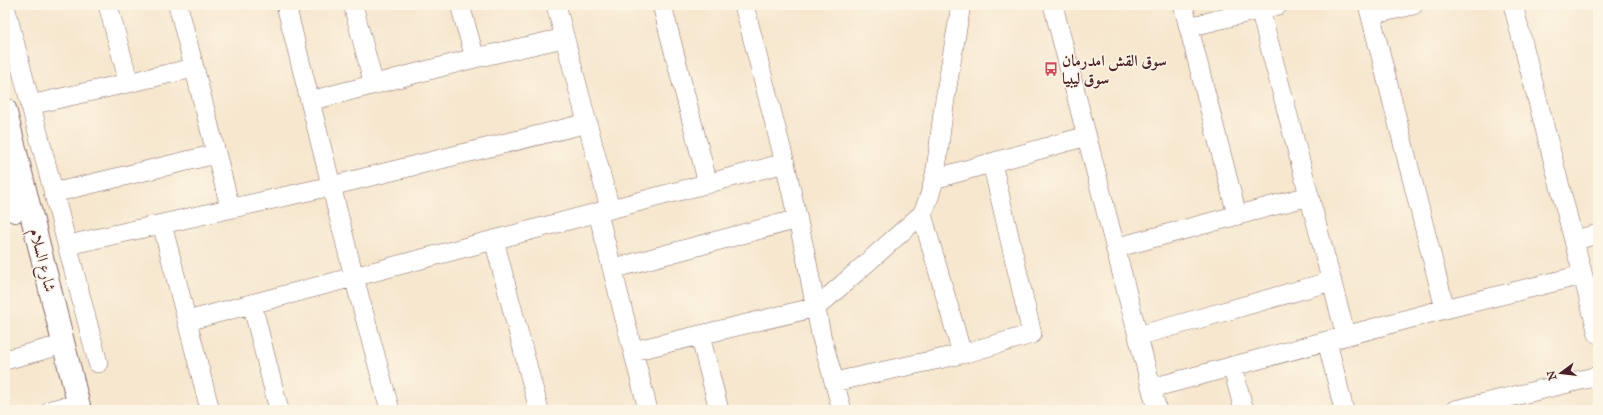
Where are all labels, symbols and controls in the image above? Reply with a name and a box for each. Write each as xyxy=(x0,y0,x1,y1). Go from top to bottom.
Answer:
place label: سوق القش امدرمان سوق ليبيا xyxy=(1062,51,1167,89)
bus stop icon: سوق القش امدرمان سوق ليبيا xyxy=(1043,61,1059,77)
street label: شارع السلام xyxy=(21,226,60,295)
north arrow xyxy=(1541,353,1581,393)
text: N xyxy=(1544,369,1559,382)

